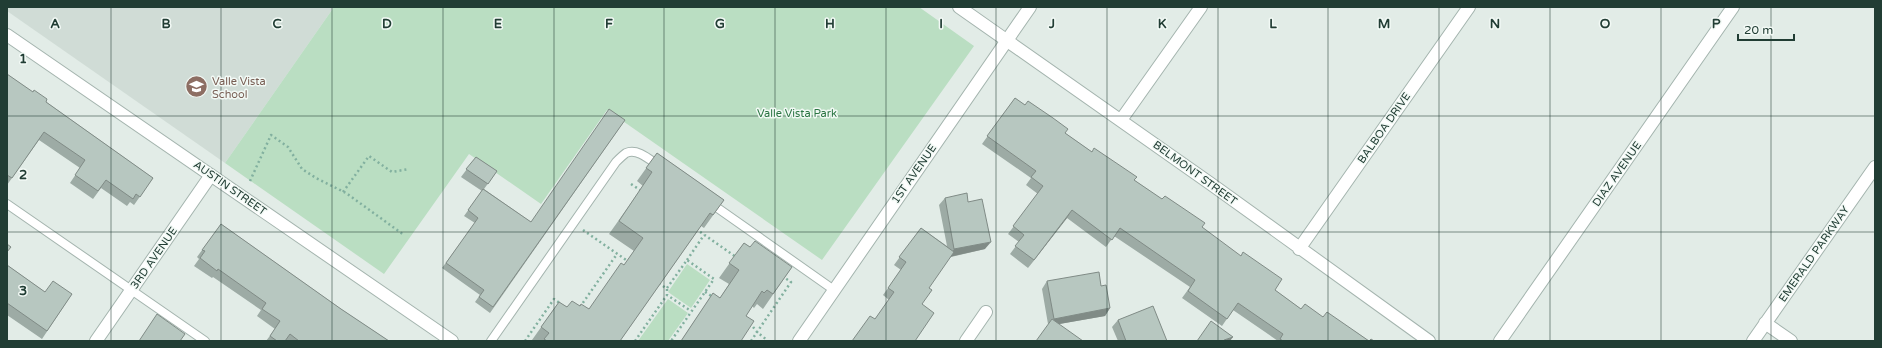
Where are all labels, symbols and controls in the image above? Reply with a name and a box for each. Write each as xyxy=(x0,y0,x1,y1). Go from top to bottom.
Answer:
text: A xyxy=(50,16,60,32)
text: B xyxy=(161,16,171,32)
text: C xyxy=(272,16,282,32)
text: D xyxy=(382,16,392,32)
text: E xyxy=(494,16,502,32)
text: F xyxy=(605,16,613,32)
text: G xyxy=(715,16,725,32)
text: H xyxy=(825,16,835,32)
text: I xyxy=(939,16,943,32)
text: J xyxy=(1048,16,1055,32)
text: K xyxy=(1158,16,1167,32)
text: L xyxy=(1269,16,1277,32)
text: M xyxy=(1378,16,1390,32)
text: N xyxy=(1490,16,1500,32)
text: O xyxy=(1600,16,1611,32)
text: P xyxy=(1712,16,1721,32)
scale bar xyxy=(1738,16,1794,42)
text: 20 m xyxy=(1744,23,1773,37)
text: 1 xyxy=(19,51,27,67)
school or university icon: Valle Vista School xyxy=(184,74,210,100)
place label: Valle Vista School xyxy=(212,75,266,101)
street label: BALBOA DRIVE xyxy=(1355,90,1413,166)
park label: Valle Vista Park xyxy=(757,107,837,120)
street label: BELMONT STREET xyxy=(1151,138,1240,208)
street label: DIAZ AVENUE xyxy=(1590,139,1644,209)
street label: 1ST AVENUE xyxy=(889,142,939,206)
street label: AUSTIN STREET xyxy=(191,158,269,218)
text: 2 xyxy=(19,167,27,183)
street label: EMERALD PARKWAY xyxy=(1776,204,1852,304)
street label: 3RD AVENUE xyxy=(128,225,180,291)
text: 3 xyxy=(19,283,27,299)

